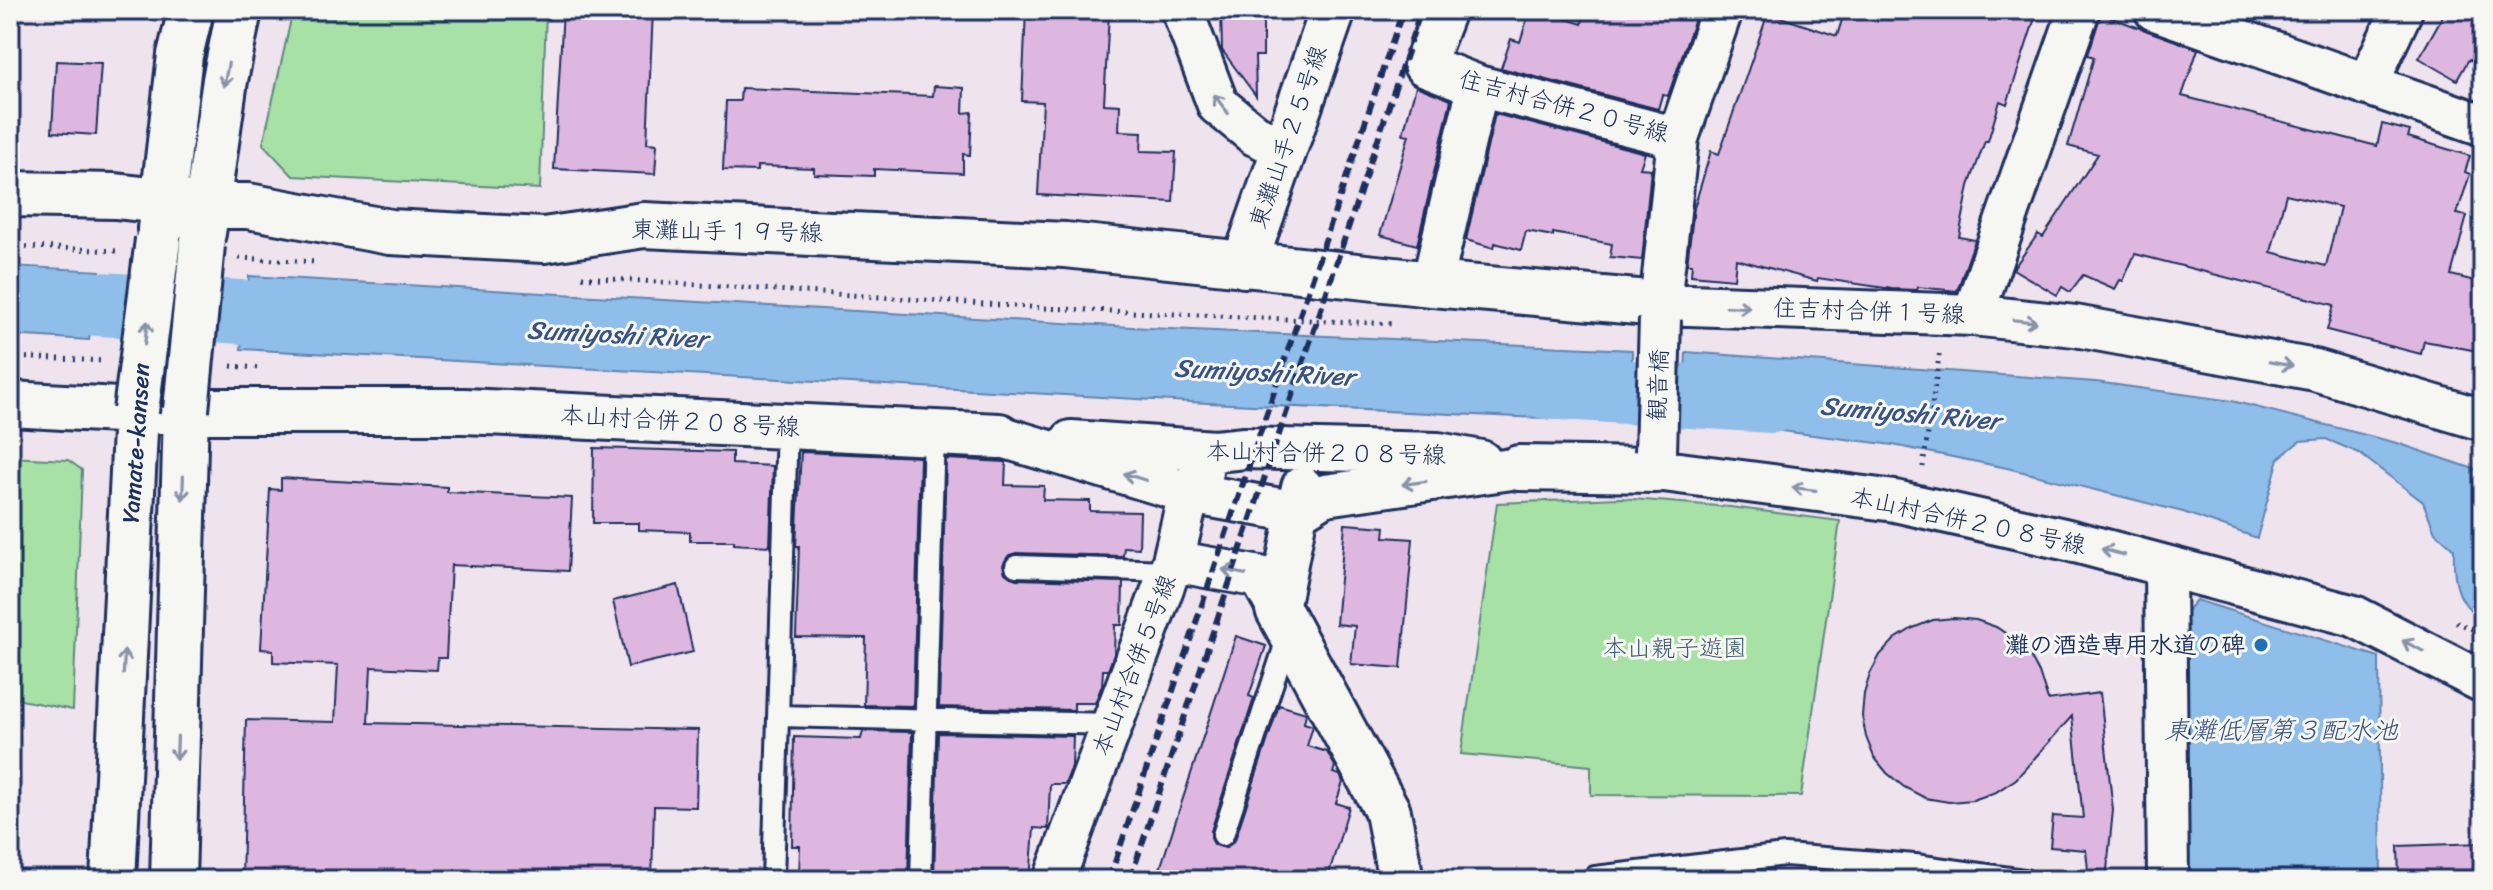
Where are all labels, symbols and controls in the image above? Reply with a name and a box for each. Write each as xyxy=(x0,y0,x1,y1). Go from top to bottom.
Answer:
street label: 東灘山手２５号線 xyxy=(1237,39,1339,235)
street label: 住吉村合併２０号線 xyxy=(1454,58,1674,154)
one-way arrow xyxy=(218,62,233,88)
one-way arrow xyxy=(1213,94,1230,115)
street label: 東灘山手１９号線 xyxy=(631,208,823,254)
street label: 住吉村合併１号線 xyxy=(1772,287,1966,335)
one-way arrow xyxy=(1724,299,1751,314)
water label: Sumiyoshi River xyxy=(526,306,713,362)
one-way arrow xyxy=(2011,313,2038,328)
one-way arrow xyxy=(138,320,153,347)
water label: Sumiyoshi River xyxy=(1173,344,1360,400)
street label: 観音橋 xyxy=(1636,348,1680,422)
one-way arrow xyxy=(2268,357,2294,372)
street label: Yamate-kansen xyxy=(109,361,163,525)
water label: Sumiyoshi River xyxy=(1818,382,2006,444)
street label: 本山村合併２０８号線 xyxy=(559,394,801,448)
street label: 本山村合併２０８号線 xyxy=(1206,430,1446,476)
one-way arrow xyxy=(1123,469,1149,484)
one-way arrow xyxy=(176,474,191,501)
one-way arrow xyxy=(1402,476,1427,491)
street label: 本山村合併２０８号線 xyxy=(1846,476,2090,566)
one-way arrow xyxy=(1792,481,1817,496)
one-way arrow xyxy=(2101,544,2127,559)
one-way arrow xyxy=(1222,564,1248,579)
street label: 本山村合併５号線 xyxy=(1080,568,1188,762)
place label: 灘の酒造専用水道の碑 xyxy=(2005,624,2245,666)
park label: 本山親子遊園 xyxy=(1603,627,1747,669)
marker: 灘の酒造専用水道の碑 xyxy=(2252,636,2270,654)
one-way arrow xyxy=(2402,638,2426,654)
one-way arrow xyxy=(116,649,131,676)
water label: 東灘低層第３配水池 xyxy=(2164,707,2399,753)
one-way arrow xyxy=(169,734,184,761)

